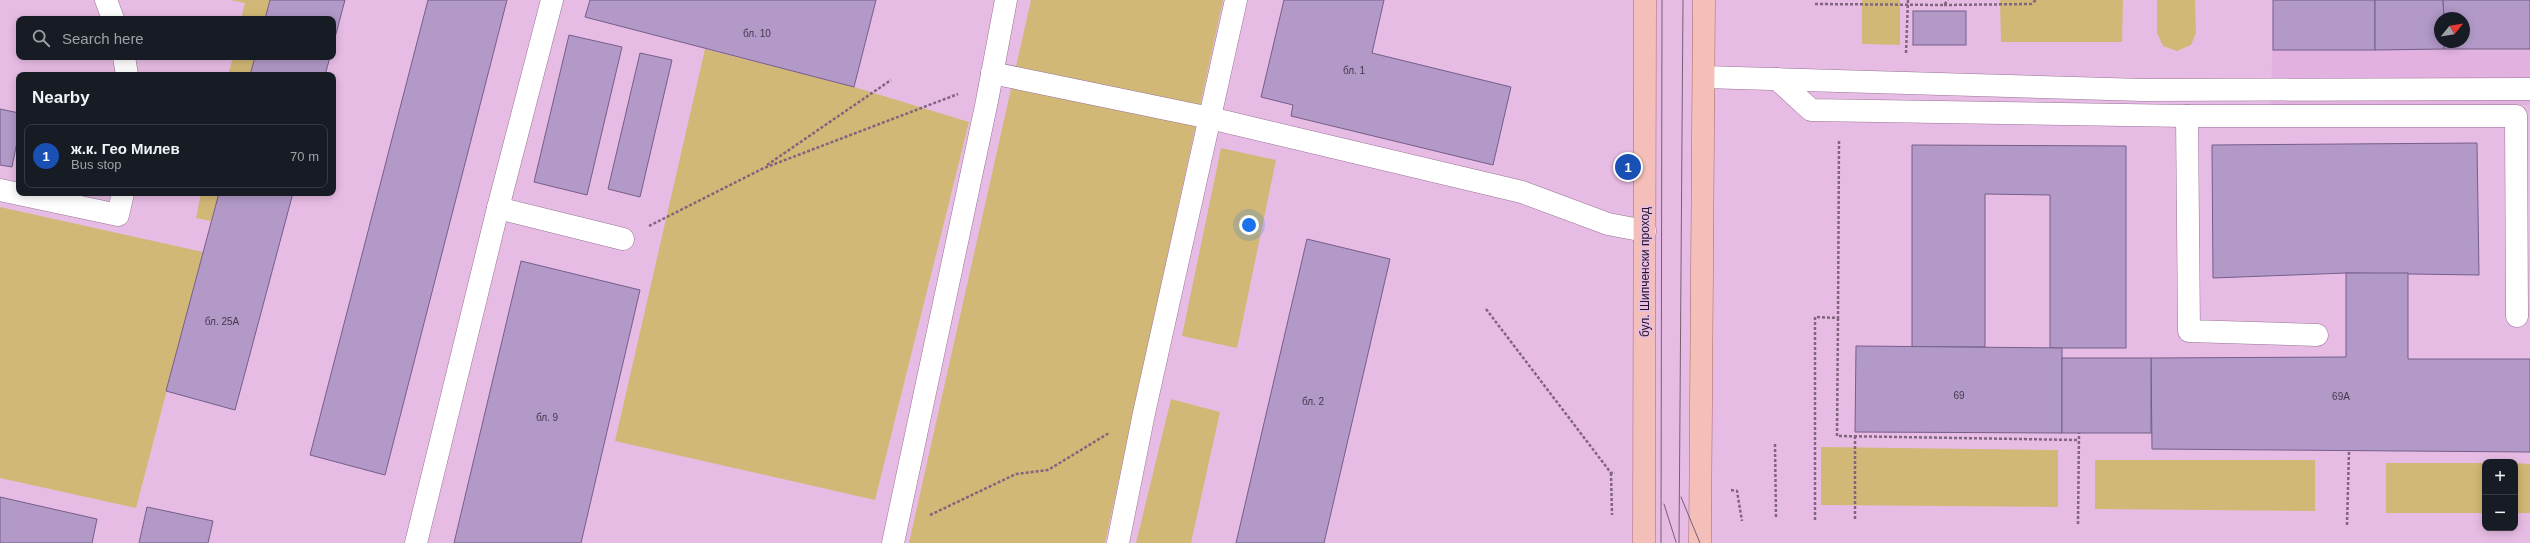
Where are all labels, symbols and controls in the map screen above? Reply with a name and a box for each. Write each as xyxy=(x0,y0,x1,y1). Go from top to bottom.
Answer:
north arrow xyxy=(2434,12,2470,48)
search box xyxy=(16,16,336,60)
icon: search xyxy=(30,27,52,49)
house number: бл. 10 xyxy=(743,28,771,39)
text: Search here xyxy=(62,30,144,47)
house number: бл. 1 xyxy=(1343,65,1366,76)
text: Nearby xyxy=(32,88,90,107)
text: ж.к. Гео Милев xyxy=(71,140,180,157)
text: 1 xyxy=(42,149,50,164)
text: 70 m xyxy=(290,149,319,164)
pin: 1 xyxy=(1615,152,1641,182)
text: Bus stop xyxy=(71,157,122,172)
street label: бул. Шипченски проход xyxy=(1638,207,1652,337)
your location xyxy=(1239,215,1259,235)
house number: бл. 25А xyxy=(205,316,240,327)
house number: 69 xyxy=(1953,390,1965,401)
house number: 69А xyxy=(2332,391,2350,402)
house number: бл. 2 xyxy=(1302,396,1325,407)
house number: бл. 9 xyxy=(536,412,559,423)
map controls xyxy=(2482,459,2518,531)
button: + xyxy=(2482,459,2518,495)
button: − xyxy=(2482,495,2518,531)

